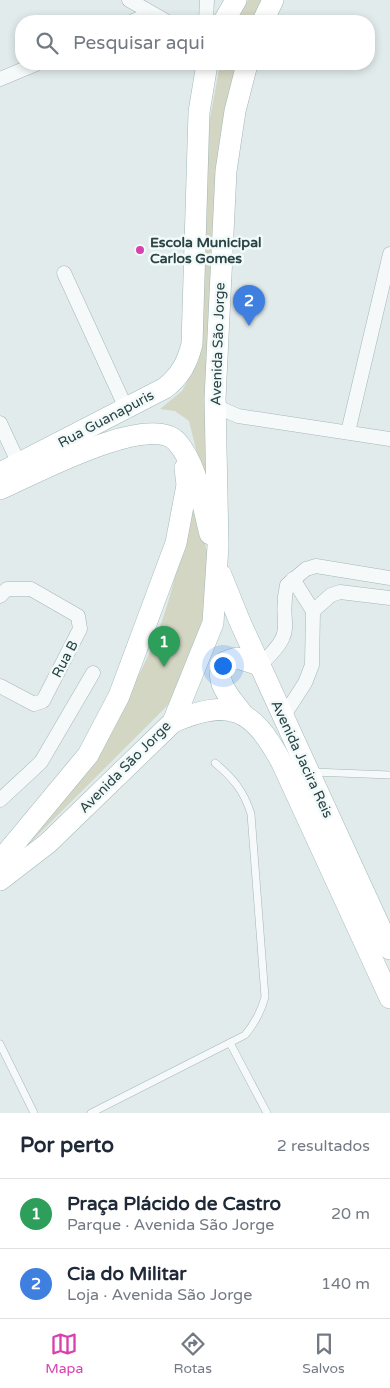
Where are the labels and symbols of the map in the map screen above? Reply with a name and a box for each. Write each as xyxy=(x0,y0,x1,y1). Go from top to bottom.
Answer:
place label: Escola Municipal Carlos Gomes xyxy=(150,234,262,267)
marker: Escola Municipal Carlos Gomes xyxy=(134,244,146,256)
street label: Avenida São Jorge xyxy=(207,282,229,406)
pin: 2 xyxy=(233,285,265,326)
street label: Rua Guanapuris xyxy=(55,386,157,451)
pin: 1 xyxy=(148,626,180,667)
street label: Rua B xyxy=(48,637,82,681)
your location xyxy=(210,653,236,679)
street label: Avenida Jacira Reis xyxy=(267,697,337,821)
street label: Avenida São Jorge xyxy=(75,717,175,817)

